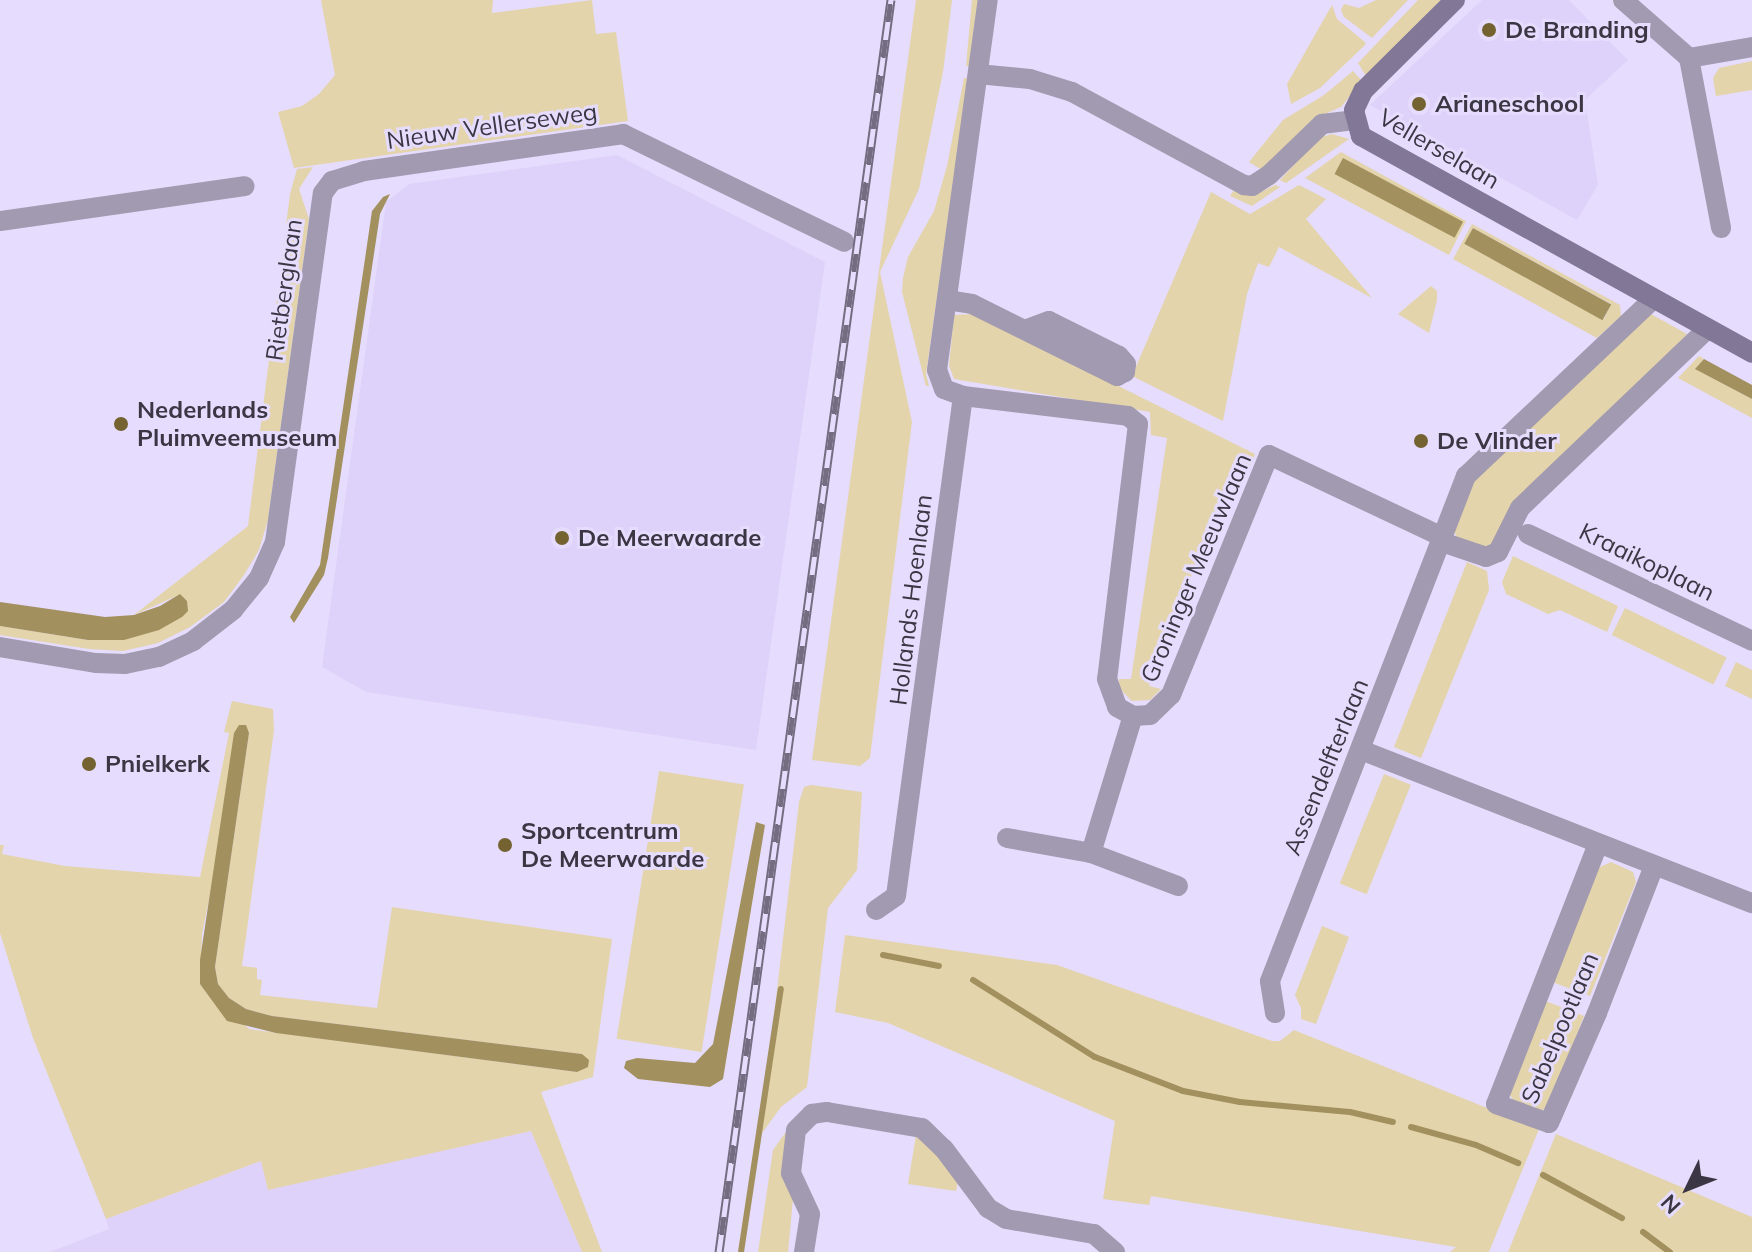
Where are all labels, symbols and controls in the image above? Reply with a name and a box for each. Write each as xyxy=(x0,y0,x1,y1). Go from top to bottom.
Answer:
place label: De Branding xyxy=(1505,16,1649,44)
marker: De Branding xyxy=(1480,21,1498,39)
place label: Arianeschool xyxy=(1435,90,1584,118)
marker: Arianeschool xyxy=(1410,95,1428,113)
street label: Nieuw Vellerseweg xyxy=(385,97,599,155)
street label: Vellerselaan xyxy=(1373,103,1505,195)
street label: Rietberglaan xyxy=(260,217,308,363)
place label: Nederlands Pluimveemuseum xyxy=(137,396,337,452)
marker: Nederlands Pluimveemuseum xyxy=(112,415,130,433)
place label: De Vlinder xyxy=(1437,427,1557,455)
marker: De Vlinder xyxy=(1412,432,1430,450)
street label: Groninger Meeuwlaan xyxy=(1135,449,1257,687)
street label: Hollands Hoenlaan xyxy=(884,493,938,707)
street label: Kraaikoplaan xyxy=(1575,517,1719,607)
place label: De Meerwaarde xyxy=(578,524,761,552)
marker: De Meerwaarde xyxy=(553,529,571,547)
street label: Assendelfterlaan xyxy=(1277,675,1375,859)
place label: Pnielkerk xyxy=(105,750,210,778)
marker: Pnielkerk xyxy=(80,755,98,773)
place label: Sportcentrum De Meerwaarde xyxy=(521,817,704,873)
marker: Sportcentrum De Meerwaarde xyxy=(496,836,514,854)
street label: Sabelpootlaan xyxy=(1515,948,1605,1108)
north arrow xyxy=(1648,1148,1728,1228)
text: N xyxy=(1655,1189,1686,1220)

